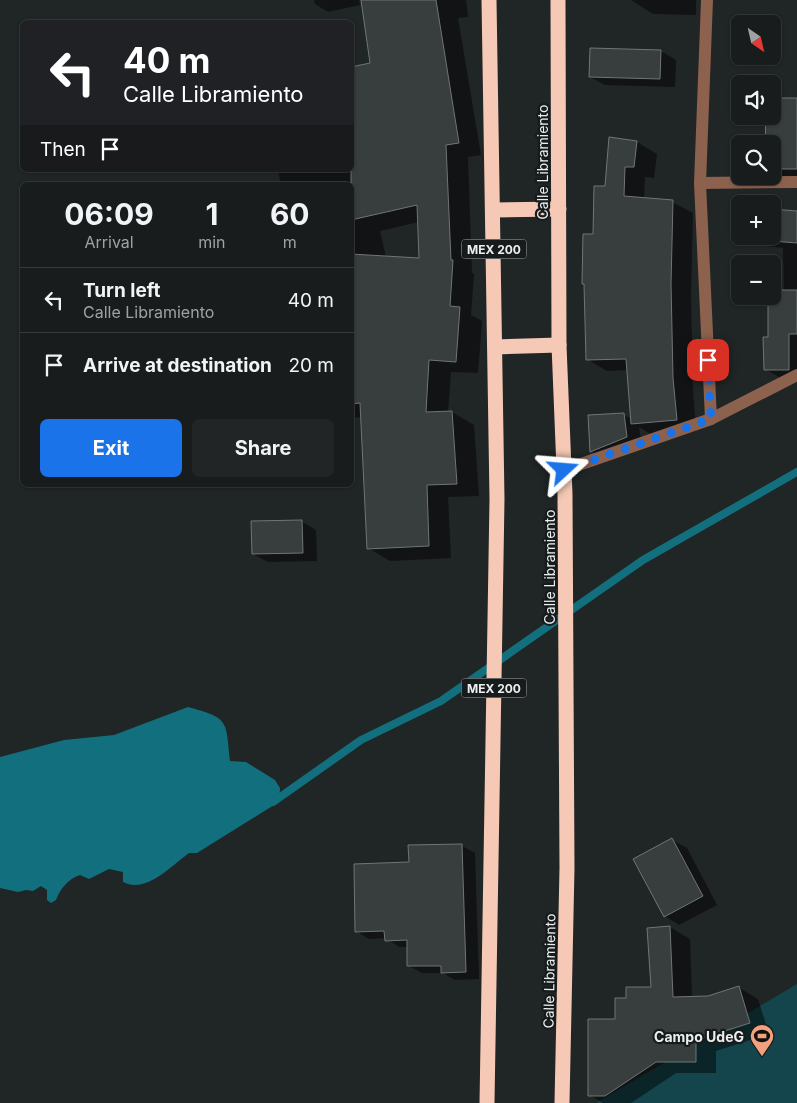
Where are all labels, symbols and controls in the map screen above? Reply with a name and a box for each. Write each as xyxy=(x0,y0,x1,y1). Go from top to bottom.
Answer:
north arrow xyxy=(731,15,781,65)
map controls xyxy=(731,15,781,305)
text: 40 m xyxy=(123,39,211,81)
icon: left xyxy=(40,40,105,105)
button: sound xyxy=(731,75,781,125)
text: Calle Libramiento xyxy=(123,81,304,107)
street label: Calle Libramiento xyxy=(534,105,551,219)
icon: arrive xyxy=(96,135,124,163)
button: search xyxy=(731,135,781,185)
text: Then xyxy=(40,138,86,161)
button: + xyxy=(731,195,781,245)
text: 06:09 xyxy=(64,196,154,232)
text: 1 xyxy=(205,196,218,232)
text: 60 xyxy=(270,196,310,232)
text: Arrival xyxy=(84,232,134,252)
text: min xyxy=(198,232,226,252)
text: m xyxy=(283,232,297,252)
road number: MEX 200 xyxy=(462,240,526,258)
button: − xyxy=(731,255,781,305)
text: Turn left xyxy=(83,279,161,302)
icon: left xyxy=(40,286,68,314)
text: 40 m xyxy=(288,289,334,312)
text: Calle Libramiento xyxy=(83,302,214,322)
pin xyxy=(687,339,729,381)
icon: arrive xyxy=(694,346,722,374)
icon: arrive xyxy=(40,351,68,379)
text: Arrive at destination xyxy=(83,354,272,377)
text: 20 m xyxy=(288,354,334,377)
button: Exit xyxy=(40,419,182,477)
button: Share xyxy=(192,419,334,477)
position arrow xyxy=(537,443,589,495)
street label: Calle Libramiento xyxy=(541,510,558,624)
road number: MEX 200 xyxy=(462,678,526,698)
street label: Calle Libramiento xyxy=(539,913,559,1029)
sports icon: Campo UdeG xyxy=(749,1023,775,1057)
place label: Campo UdeG xyxy=(654,1028,744,1045)

